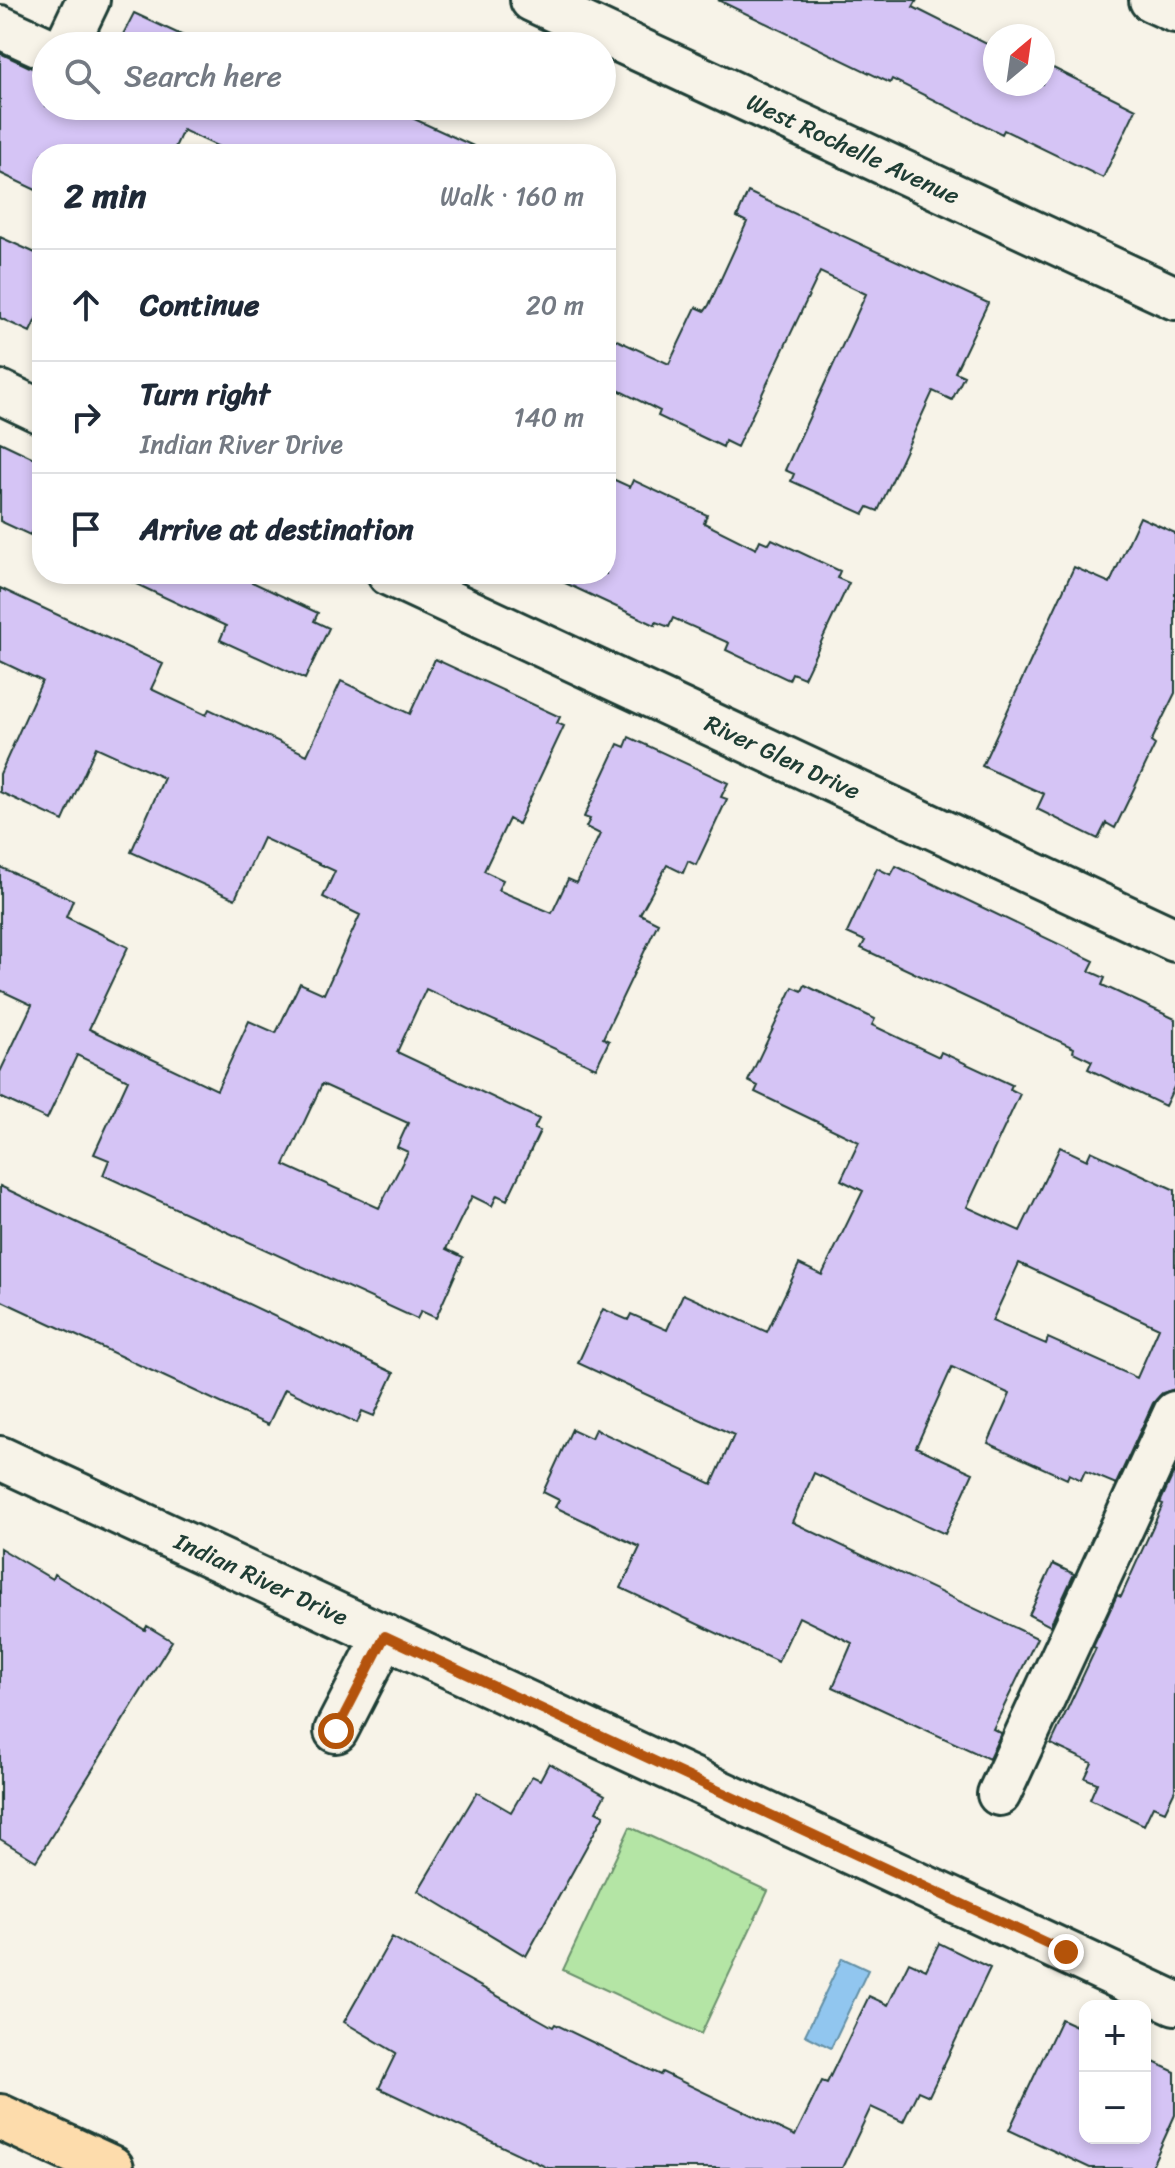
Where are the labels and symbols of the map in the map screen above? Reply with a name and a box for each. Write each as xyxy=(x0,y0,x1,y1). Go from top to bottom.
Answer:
north arrow xyxy=(983,24,1055,96)
street label: West Rochelle Avenue xyxy=(739,81,967,217)
street label: River Glen Drive xyxy=(698,703,867,812)
street label: Indian River Drive xyxy=(166,1520,356,1638)
route start xyxy=(318,1713,354,1749)
route end xyxy=(1048,1934,1084,1970)

